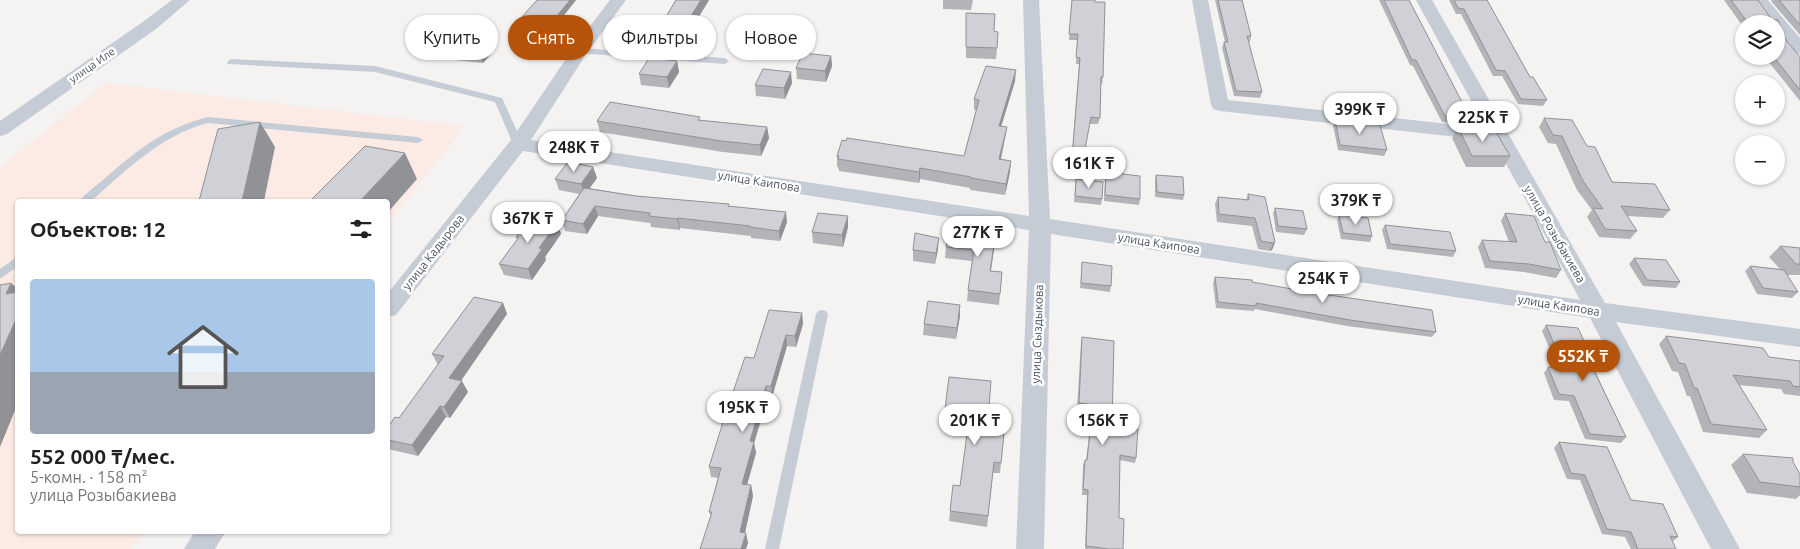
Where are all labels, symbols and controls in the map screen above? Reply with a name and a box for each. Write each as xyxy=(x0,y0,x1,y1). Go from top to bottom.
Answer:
chip: Купить xyxy=(405,15,498,60)
chip: Снять xyxy=(508,15,593,60)
chip: Фильтры xyxy=(603,15,716,60)
chip: Новое xyxy=(726,15,816,60)
map controls xyxy=(1735,15,1785,185)
button: layers xyxy=(1735,15,1785,65)
street label: улица Иле xyxy=(67,45,117,85)
button: + xyxy=(1735,75,1785,125)
pin: 399K ₸ xyxy=(1319,92,1401,135)
text: 399K ₸ xyxy=(1335,100,1385,118)
pin: 225K ₸ xyxy=(1442,100,1524,143)
text: 225K ₸ xyxy=(1458,108,1508,126)
pin: 248K ₸ xyxy=(533,130,615,173)
button: − xyxy=(1735,135,1785,185)
text: 248K ₸ xyxy=(549,138,599,156)
pin: 161K ₸ xyxy=(1048,146,1130,189)
text: 161K ₸ xyxy=(1064,154,1114,172)
street label: улица Каипова xyxy=(717,168,801,194)
street label: улица Розыбакиева xyxy=(1522,183,1588,285)
pin: 379K ₸ xyxy=(1315,184,1397,226)
text: 379K ₸ xyxy=(1331,191,1381,209)
pin: 367K ₸ xyxy=(487,202,569,244)
text: 367K ₸ xyxy=(503,209,553,227)
street label: улица Кадырова xyxy=(400,212,466,292)
icon: filters xyxy=(347,215,375,243)
pin: 277K ₸ xyxy=(937,216,1019,258)
text: Объектов: 12 xyxy=(30,217,166,241)
text: 277K ₸ xyxy=(953,223,1003,241)
street label: улица Каипова xyxy=(1117,230,1201,256)
pin: 254K ₸ xyxy=(1282,262,1364,304)
text: 254K ₸ xyxy=(1298,269,1348,287)
street label: улица Сыздыкова xyxy=(1029,284,1045,384)
street label: улица Каипова xyxy=(1517,292,1601,318)
icon: home xyxy=(158,312,248,402)
pin: 552K ₸ xyxy=(1542,340,1624,382)
text: 552K ₸ xyxy=(1558,347,1608,365)
pin: 195K ₸ xyxy=(702,390,784,433)
text: 195K ₸ xyxy=(718,398,768,416)
pin: 201K ₸ xyxy=(934,404,1016,446)
pin: 156K ₸ xyxy=(1062,404,1144,446)
text: 201K ₸ xyxy=(950,411,1000,429)
text: 156K ₸ xyxy=(1078,411,1128,429)
text: 552 000 ₸/мес. xyxy=(30,444,175,468)
text: 5-комн. · 158 m² xyxy=(30,468,147,486)
text: улица Розыбакиева xyxy=(30,486,177,504)

